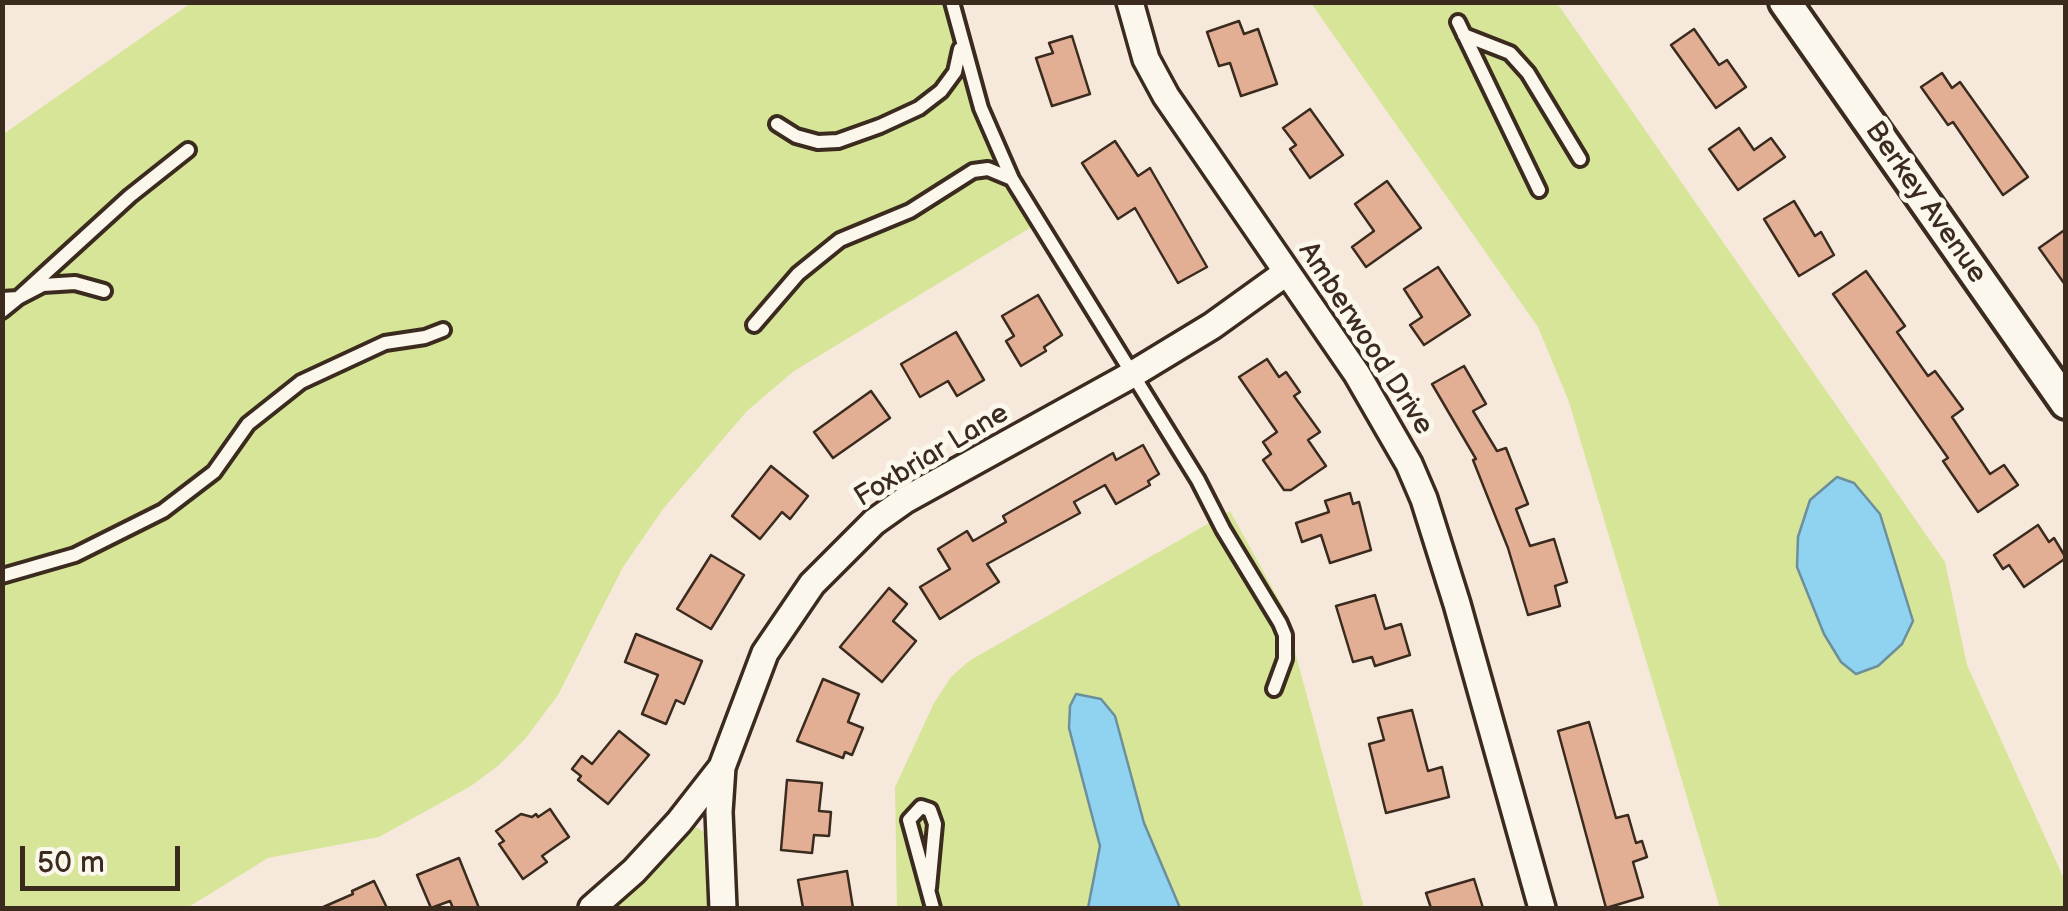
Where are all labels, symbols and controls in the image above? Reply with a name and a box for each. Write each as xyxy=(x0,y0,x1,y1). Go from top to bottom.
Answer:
street label: Berkey Avenue xyxy=(1857,116,1993,290)
street label: Amberwood Drive xyxy=(1290,236,1440,442)
street label: Foxbriar Lane xyxy=(849,397,1015,515)
scale bar xyxy=(25,826,185,888)
text: 50 m xyxy=(37,845,105,881)

